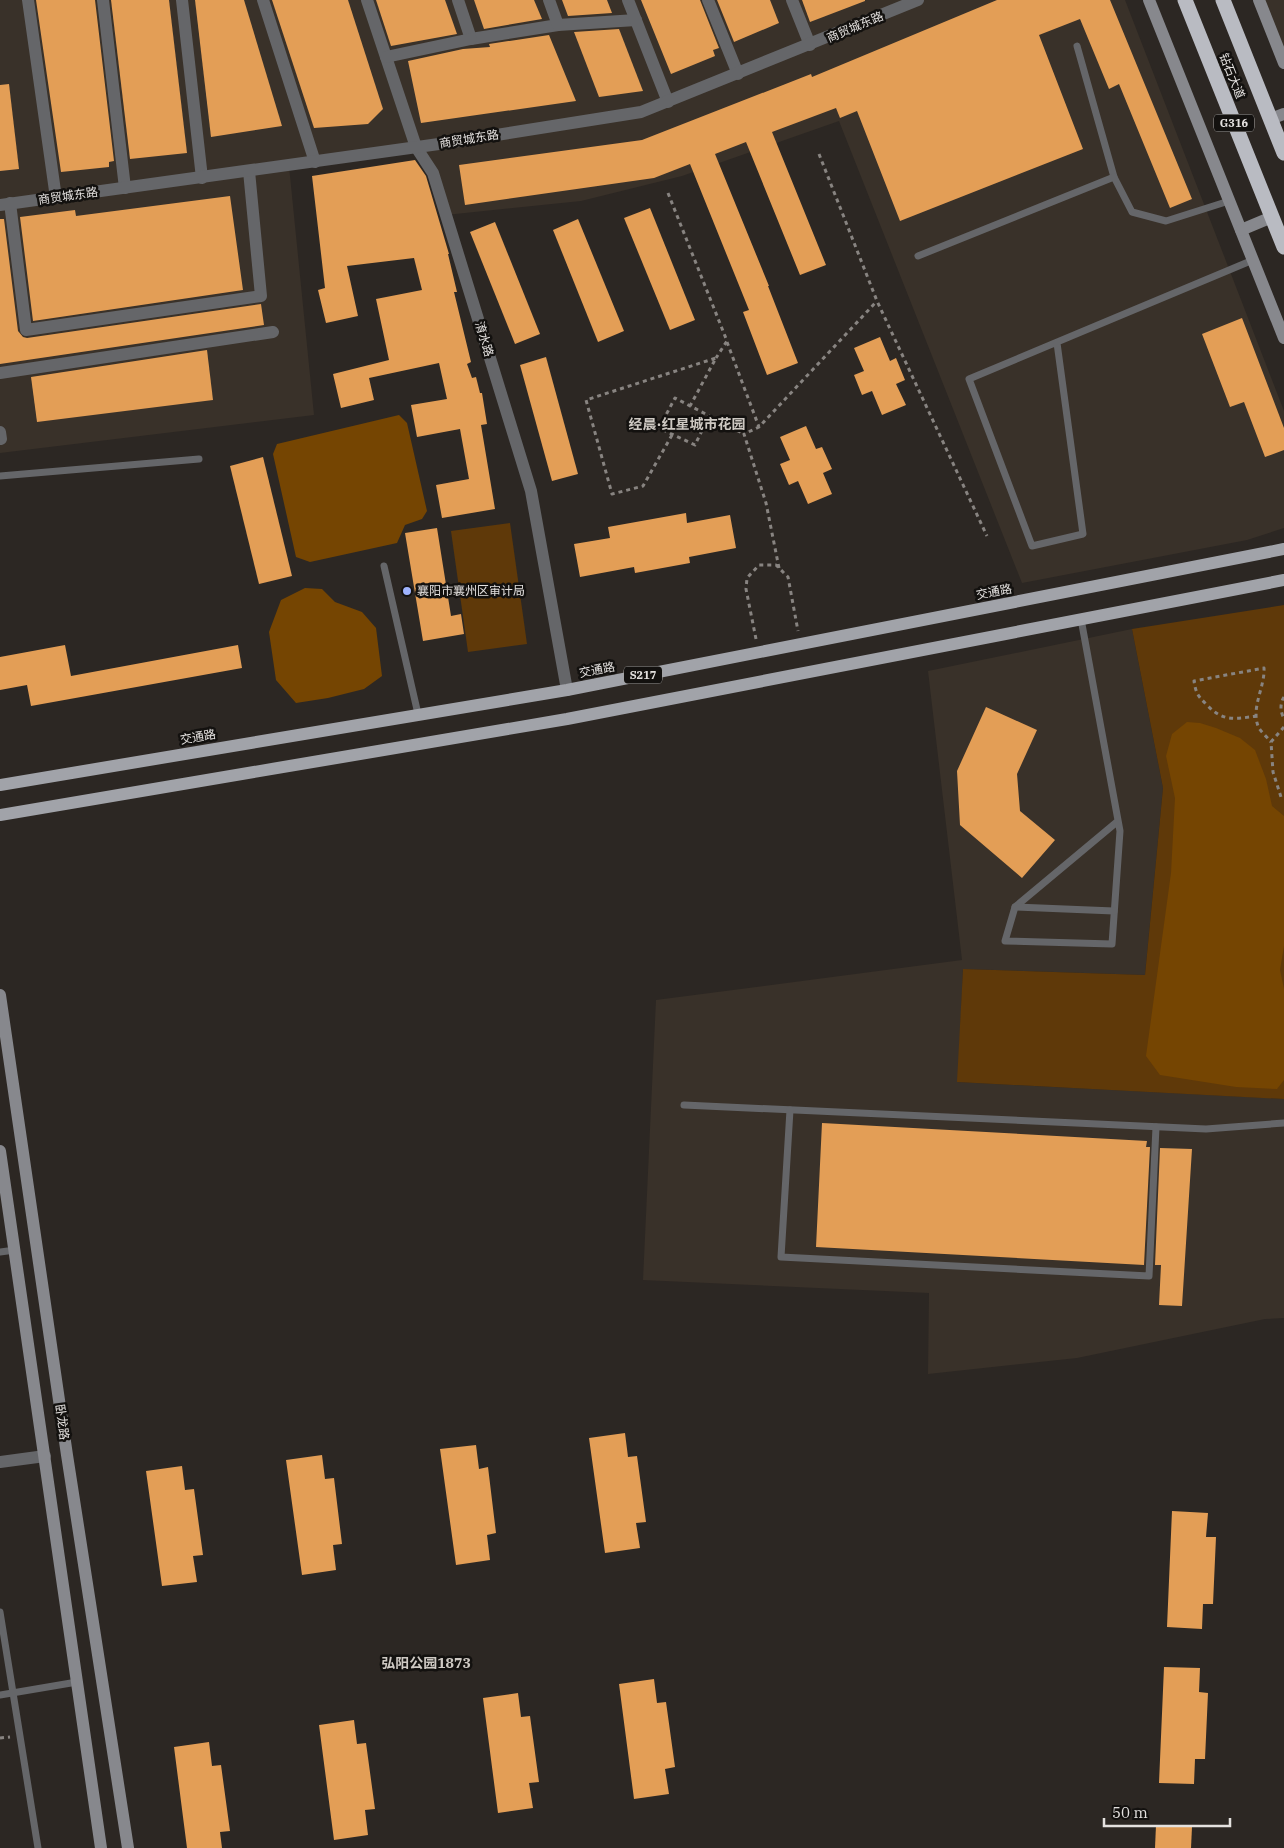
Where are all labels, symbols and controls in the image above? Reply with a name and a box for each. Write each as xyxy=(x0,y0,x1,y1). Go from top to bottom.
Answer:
street label: 商贸城东路 xyxy=(824,8,885,45)
street label: 钻石大道 xyxy=(1217,51,1248,101)
road number: G316 xyxy=(1214,115,1254,132)
street label: 商贸城东路 xyxy=(438,126,500,151)
street label: 商贸城东路 xyxy=(37,184,99,207)
street label: 淯水路 xyxy=(472,319,497,358)
district label: 经晨·红星城市花园 xyxy=(629,415,745,433)
street label: 交通路 xyxy=(975,581,1013,602)
place label: 襄阳市襄州区审计局 xyxy=(417,583,525,598)
marker: 襄阳市襄州区审计局 xyxy=(401,585,413,597)
street label: 交通路 xyxy=(578,659,616,680)
road number: S217 xyxy=(624,666,662,684)
street label: 交通路 xyxy=(179,726,217,747)
street label: 卧龙路 xyxy=(53,1403,72,1441)
district label: 弘阳公园1873 xyxy=(381,1654,471,1672)
scale bar xyxy=(1104,1796,1230,1828)
text: 50 m xyxy=(1112,1803,1148,1822)

